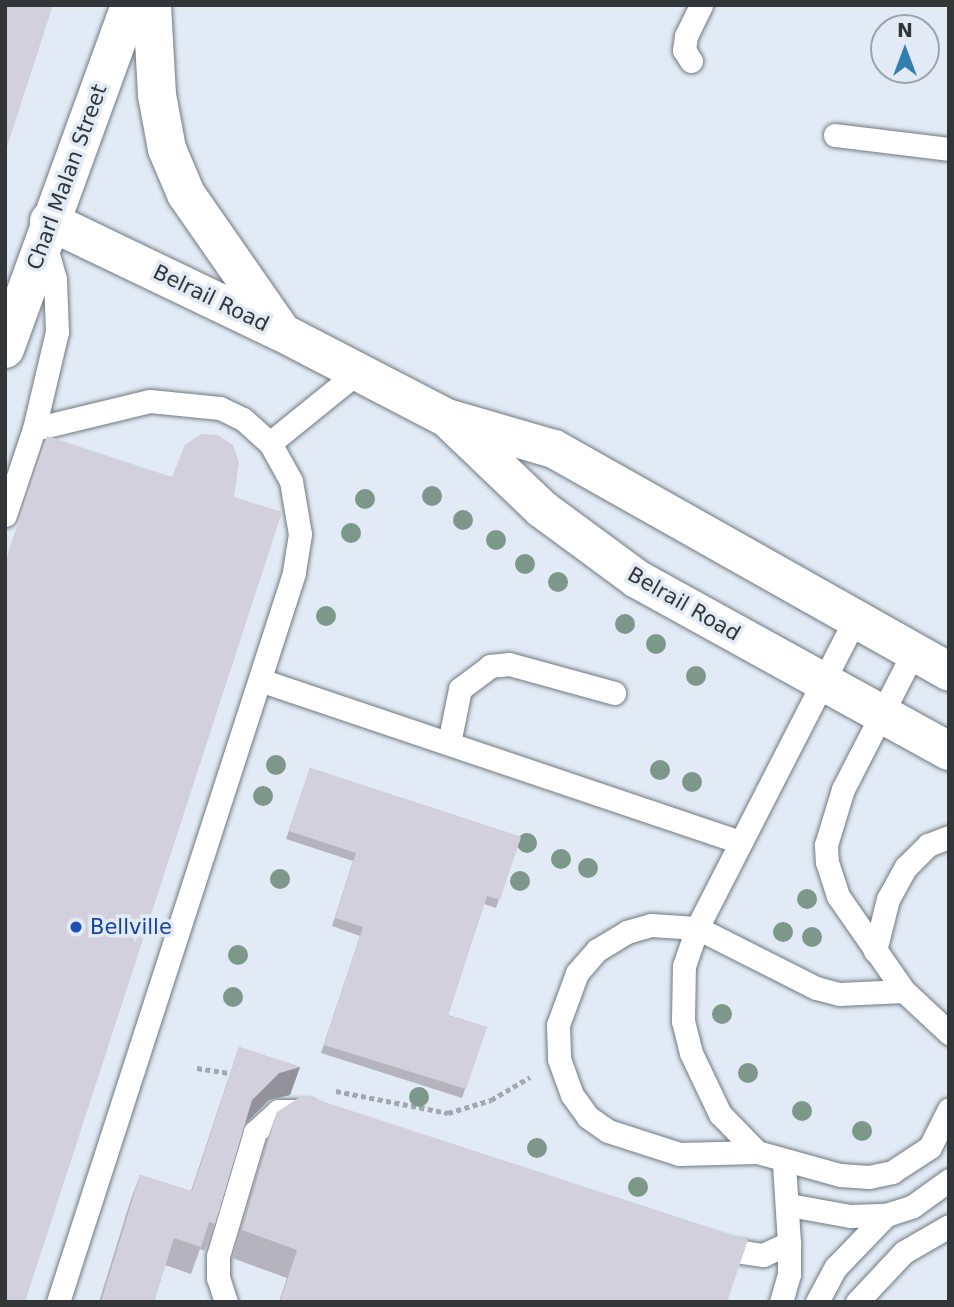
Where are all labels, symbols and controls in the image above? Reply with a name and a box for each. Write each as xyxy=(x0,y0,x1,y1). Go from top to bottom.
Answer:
north arrow xyxy=(870,14,940,84)
text: N xyxy=(897,19,913,41)
street label: Charl Malan Street xyxy=(22,81,112,273)
street label: Belrail Road xyxy=(149,259,273,337)
street label: Belrail Road xyxy=(623,562,745,646)
place label: Bellville xyxy=(90,914,172,940)
marker: Bellville xyxy=(68,919,84,935)

